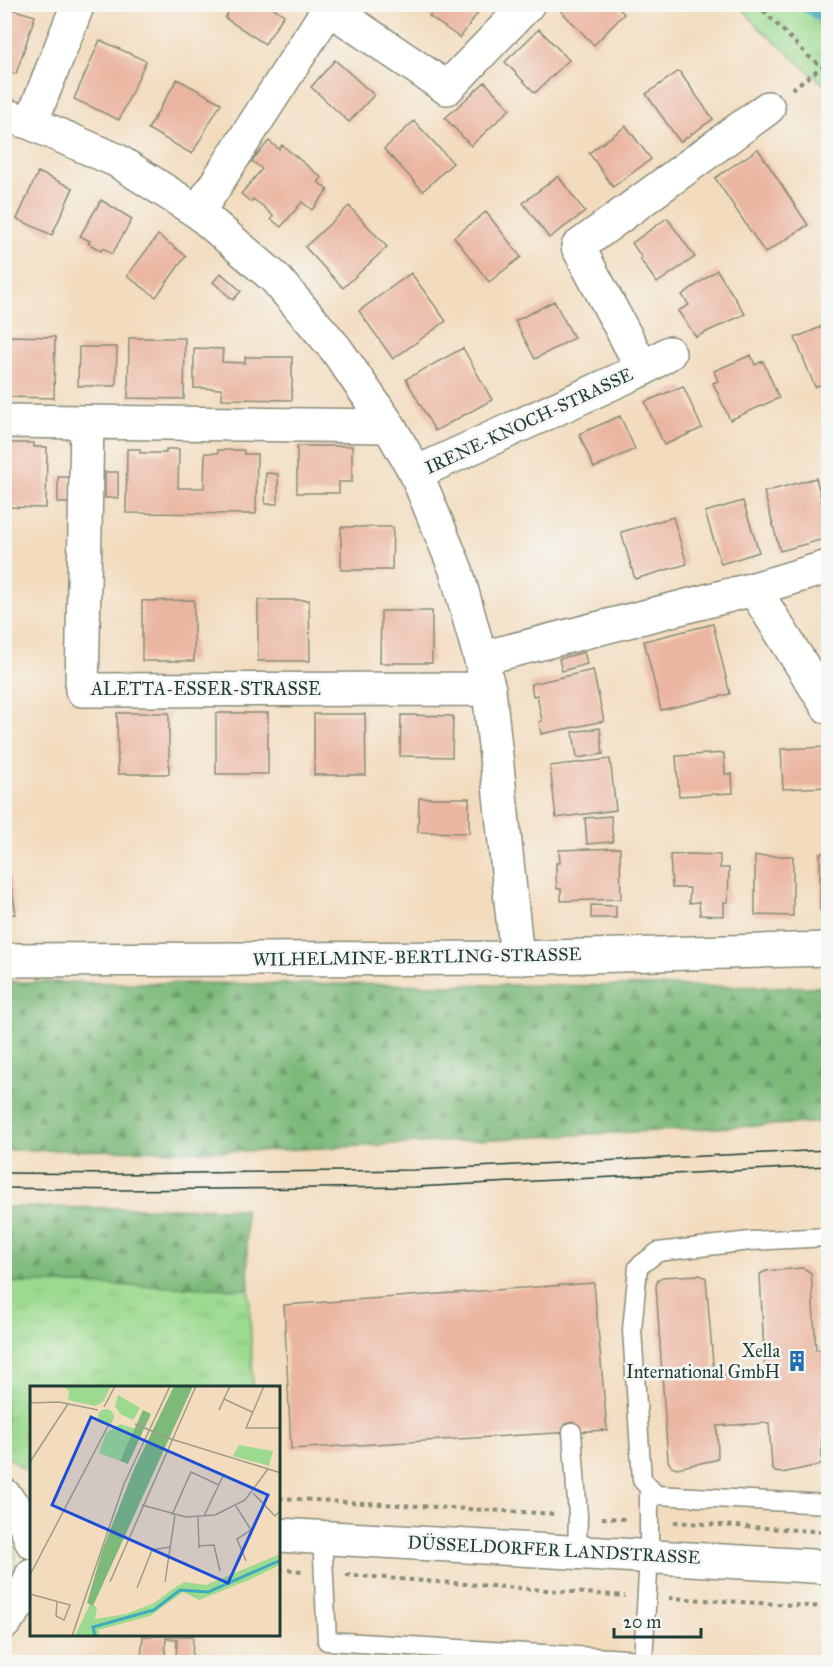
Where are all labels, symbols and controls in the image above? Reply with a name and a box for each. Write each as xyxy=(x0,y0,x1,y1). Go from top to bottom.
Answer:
street label: IRENE-KNOCH-STRASSE xyxy=(422,363,636,479)
street label: ALETTA-ESSER-STRASSE xyxy=(90,678,321,700)
street label: WILHELMINE-BERTLING-STRASSE xyxy=(252,943,582,971)
place label: Xella International GmbH xyxy=(626,1340,780,1383)
building icon: Xella International GmbH xyxy=(785,1349,809,1373)
inset map xyxy=(30,1386,280,1637)
street label: DÜSSELDORFER LANDSTRASSE xyxy=(407,1530,701,1569)
scale bar xyxy=(614,1601,701,1639)
text: 20 m xyxy=(623,1611,661,1633)

